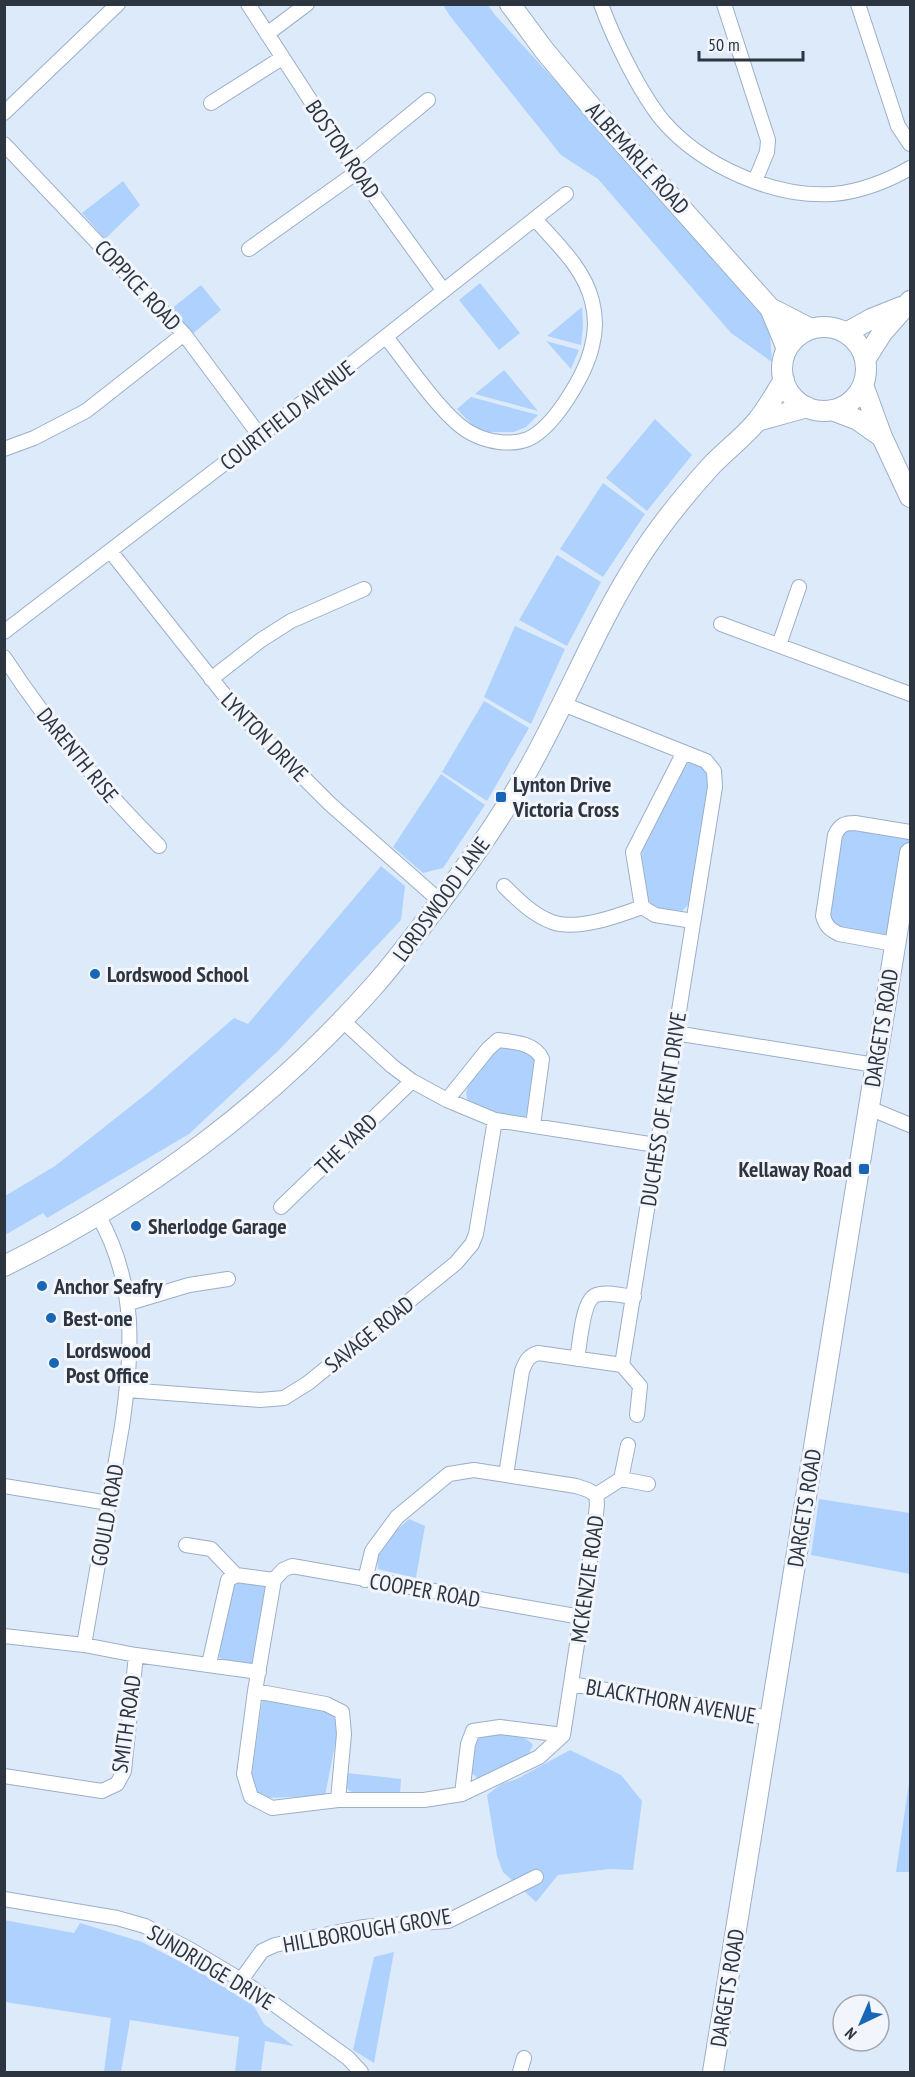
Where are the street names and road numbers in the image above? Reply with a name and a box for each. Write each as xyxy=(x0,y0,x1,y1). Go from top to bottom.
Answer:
street label: BOSTON ROAD xyxy=(300,94,386,204)
street label: ALBEMARLE ROAD xyxy=(580,96,696,220)
street label: COPPICE ROAD xyxy=(89,234,187,336)
street label: COURTFIELD AVENUE xyxy=(214,354,360,476)
street label: LYNTON DRIVE xyxy=(216,686,314,788)
street label: DARENTH RISE xyxy=(31,702,125,808)
street label: LORDSWOOD LANE xyxy=(386,831,496,967)
street label: DARGETS ROAD xyxy=(858,967,904,1089)
street label: DUCHESS OF KENT DRIVE xyxy=(634,1010,692,1208)
street label: THE YARD xyxy=(309,1107,383,1181)
street label: SAVAGE ROAD xyxy=(319,1290,419,1378)
street label: DARGETS ROAD xyxy=(781,1447,827,1569)
street label: GOULD ROAD xyxy=(84,1462,130,1568)
street label: MCKENZIE ROAD xyxy=(564,1513,610,1645)
street label: COOPER ROAD xyxy=(367,1567,483,1613)
street label: BLACKTHORN AVENUE xyxy=(584,1672,758,1730)
street label: SMITH ROAD xyxy=(105,1673,147,1775)
street label: HILLBOROUGH GROVE xyxy=(281,1901,453,1959)
street label: SUNDRIDGE DRIVE xyxy=(142,1918,280,2016)
street label: DARGETS ROAD xyxy=(704,1927,750,2049)

